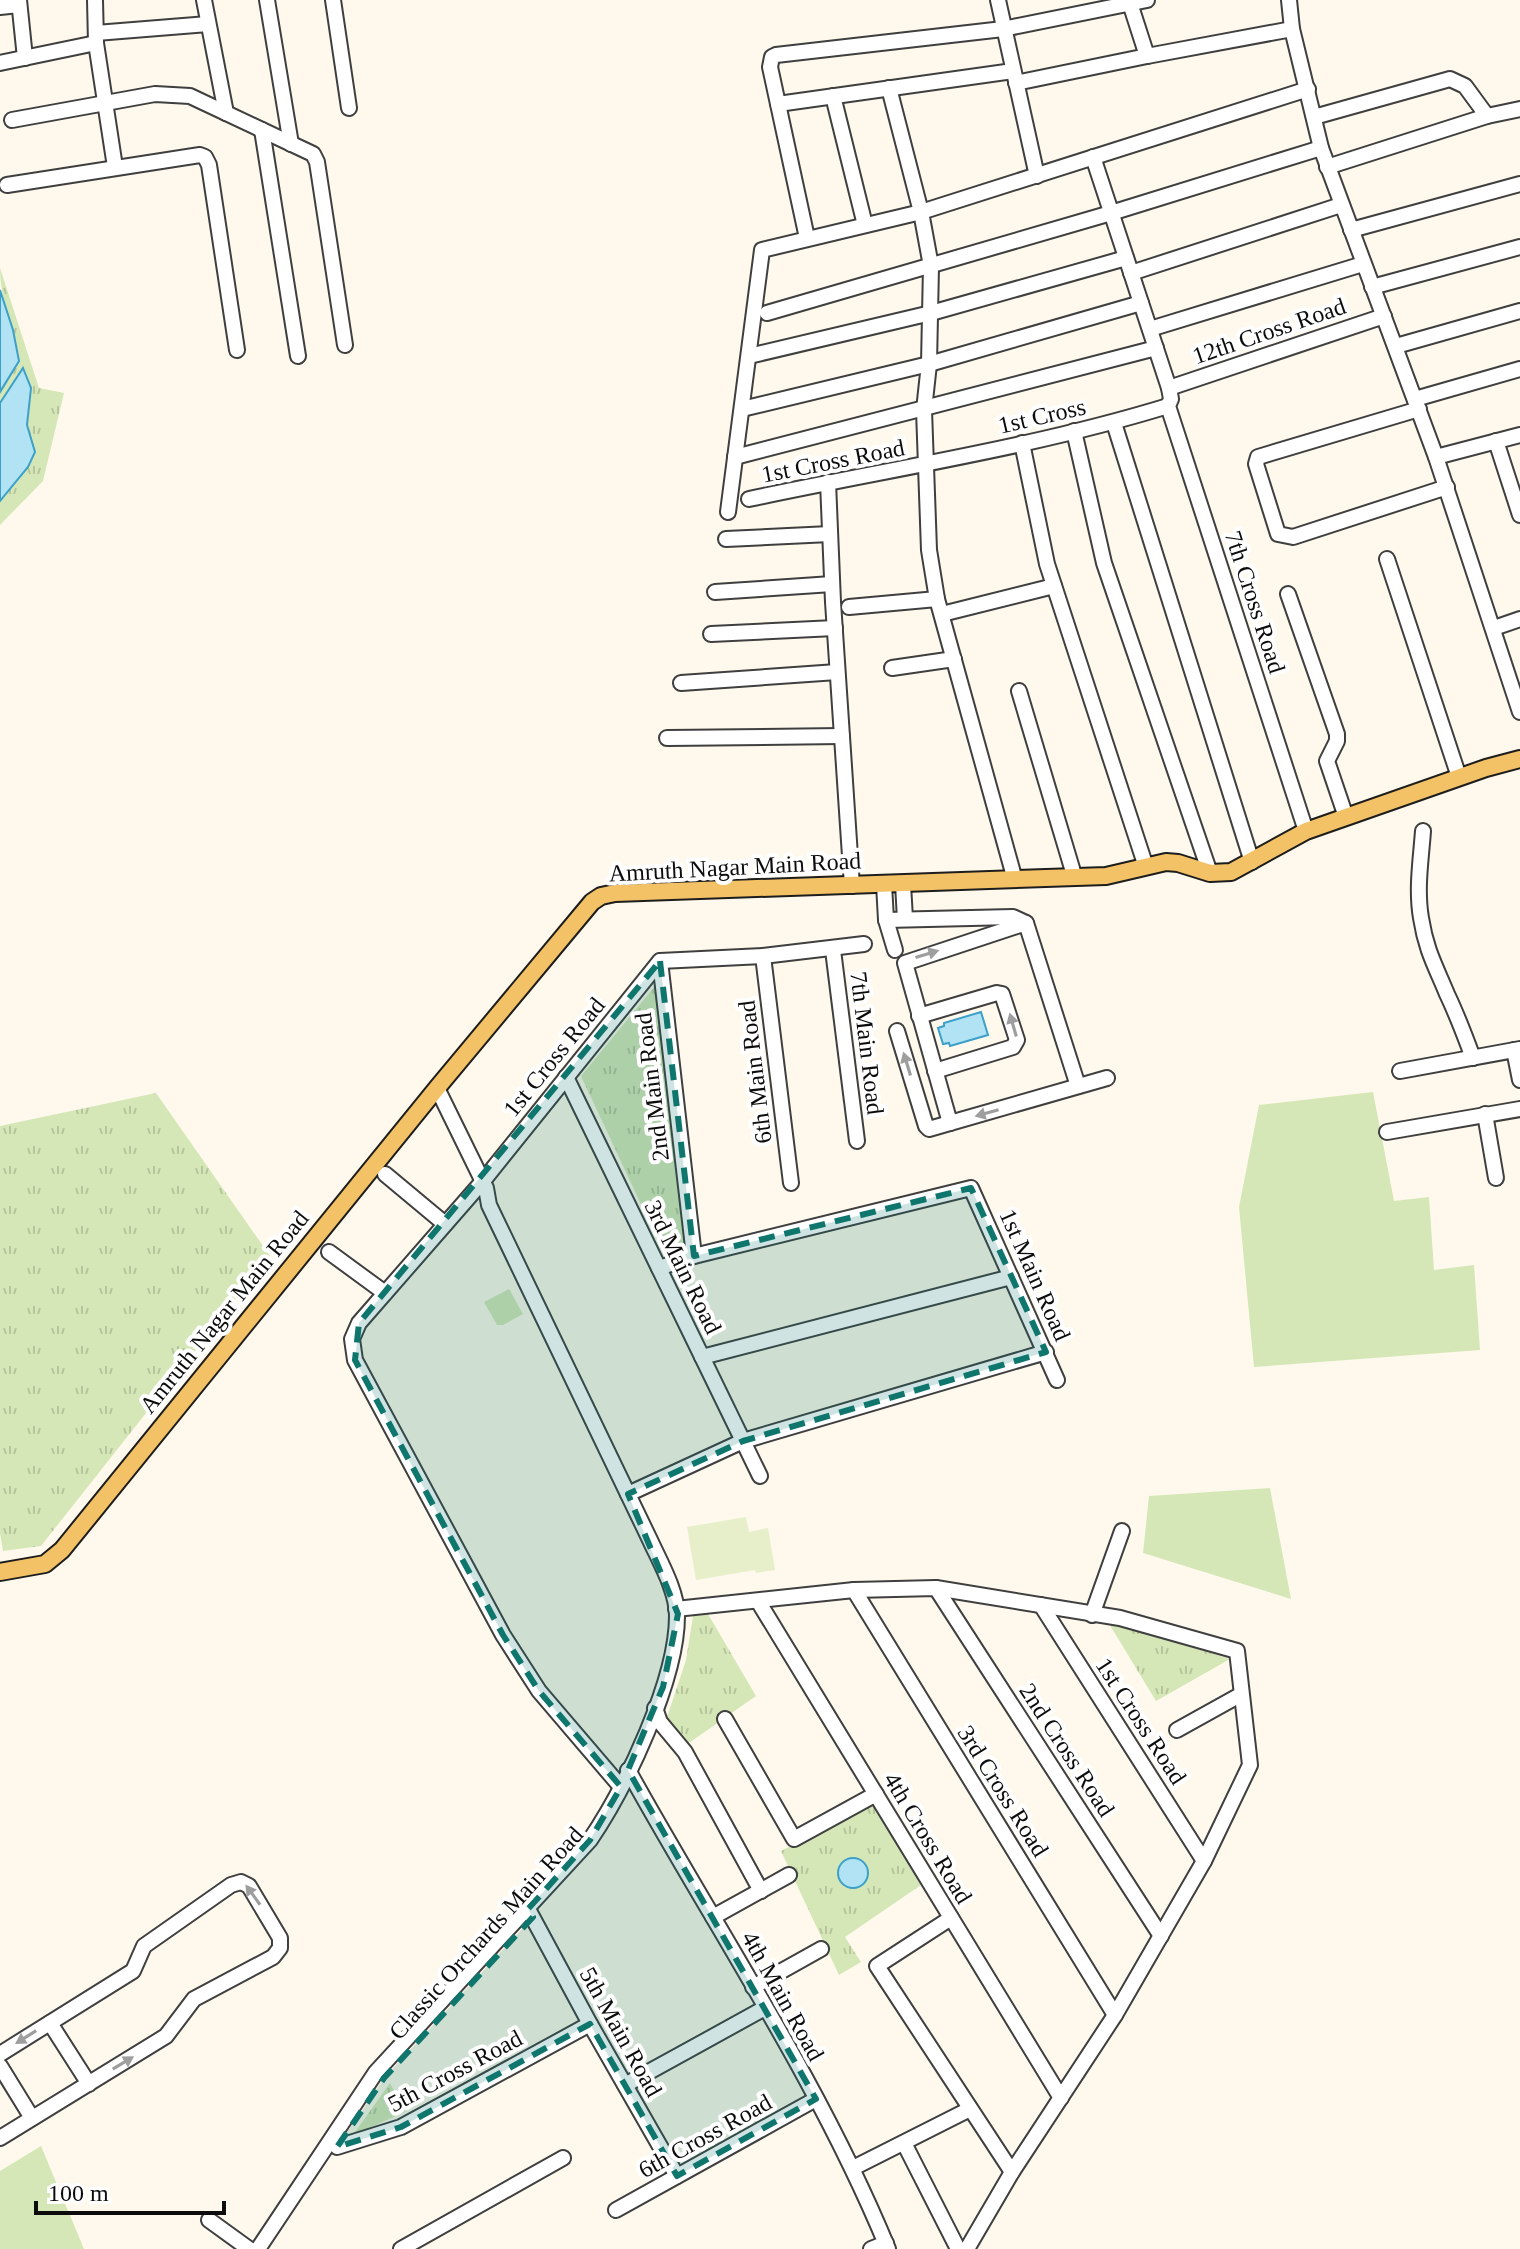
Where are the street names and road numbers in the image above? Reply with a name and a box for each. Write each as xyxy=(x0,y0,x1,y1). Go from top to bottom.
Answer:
street label: 12th Cross Road xyxy=(1189,293,1349,369)
street label: 1st Cross xyxy=(996,393,1088,439)
street label: 1st Cross Road xyxy=(759,434,907,488)
street label: 7th Cross Road xyxy=(1220,528,1290,676)
street label: Amruth Nagar Main Road xyxy=(608,847,862,887)
street label: 7th Main Road xyxy=(845,970,889,1116)
street label: 1st Cross Road xyxy=(498,992,610,1122)
street label: 6th Main Road xyxy=(733,999,777,1145)
street label: 2nd Main Road xyxy=(630,1011,674,1163)
street label: 3rd Main Road xyxy=(639,1196,727,1338)
street label: 1st Main Road xyxy=(994,1205,1076,1345)
street label: Amruth Nagar Main Road xyxy=(134,1206,314,1418)
street label: 1st Cross Road xyxy=(1091,1653,1191,1789)
street label: 2nd Cross Road xyxy=(1014,1679,1120,1821)
street label: 3rd Cross Road xyxy=(952,1721,1054,1861)
street label: 4th Cross Road xyxy=(879,1768,977,1908)
street label: Classic Orchards Main Road xyxy=(384,1822,588,2044)
street label: 4th Main Road xyxy=(737,1927,829,2065)
street label: 5th Main Road xyxy=(575,1963,667,2101)
street label: 5th Cross Road xyxy=(384,2025,526,2117)
street label: 6th Cross Road xyxy=(634,2089,776,2183)

